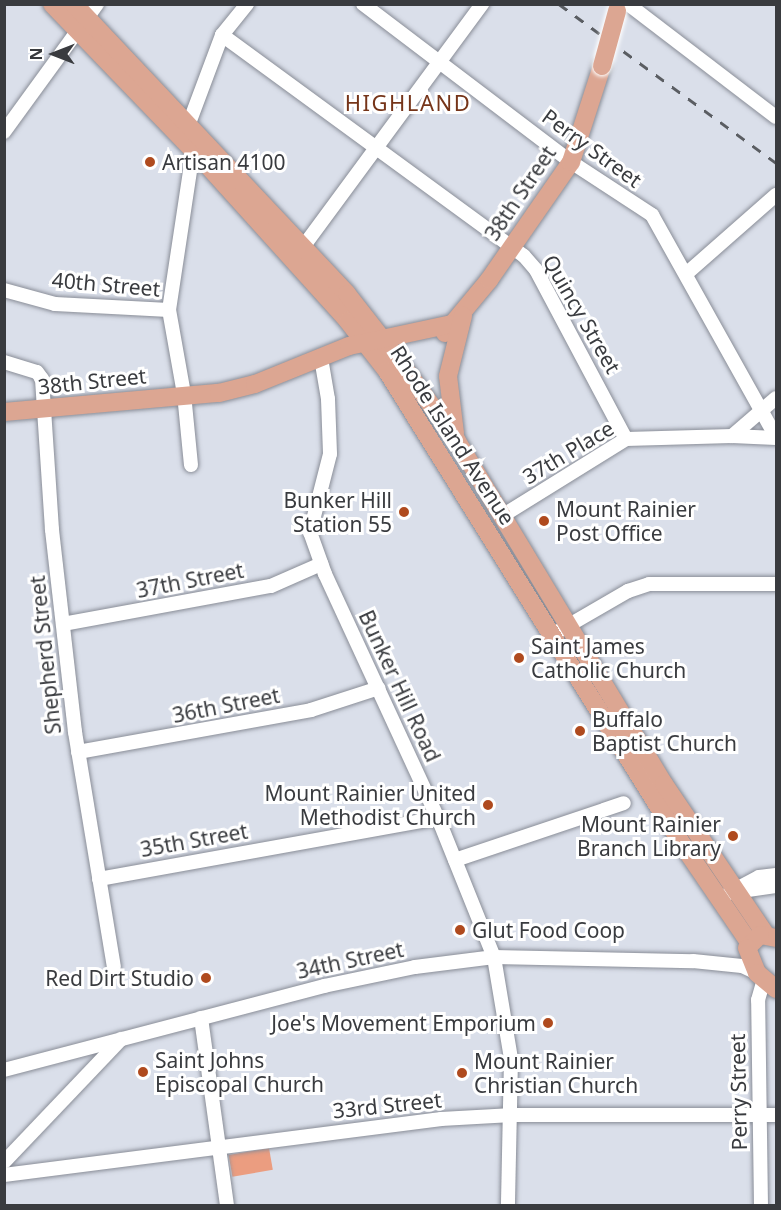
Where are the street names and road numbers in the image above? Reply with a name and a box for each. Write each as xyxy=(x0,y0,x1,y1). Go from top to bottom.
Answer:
street label: Perry Street xyxy=(537,104,647,192)
street label: 38th Street xyxy=(479,141,561,245)
street label: Quincy Street xyxy=(538,250,626,378)
street label: 40th Street xyxy=(51,267,161,301)
street label: Rhode Island Avenue xyxy=(386,341,520,529)
street label: 38th Street xyxy=(37,363,147,399)
street label: 37th Place xyxy=(518,415,618,489)
street label: 37th Street xyxy=(134,557,246,603)
street label: Shepherd Street xyxy=(24,574,66,736)
street label: Bunker Hill Road xyxy=(354,606,446,766)
street label: 36th Street xyxy=(170,682,282,728)
street label: 35th Street xyxy=(138,818,250,862)
street label: 34th Street xyxy=(294,936,406,984)
street label: Perry Street xyxy=(724,1033,752,1151)
street label: 33rd Street xyxy=(331,1087,443,1123)

